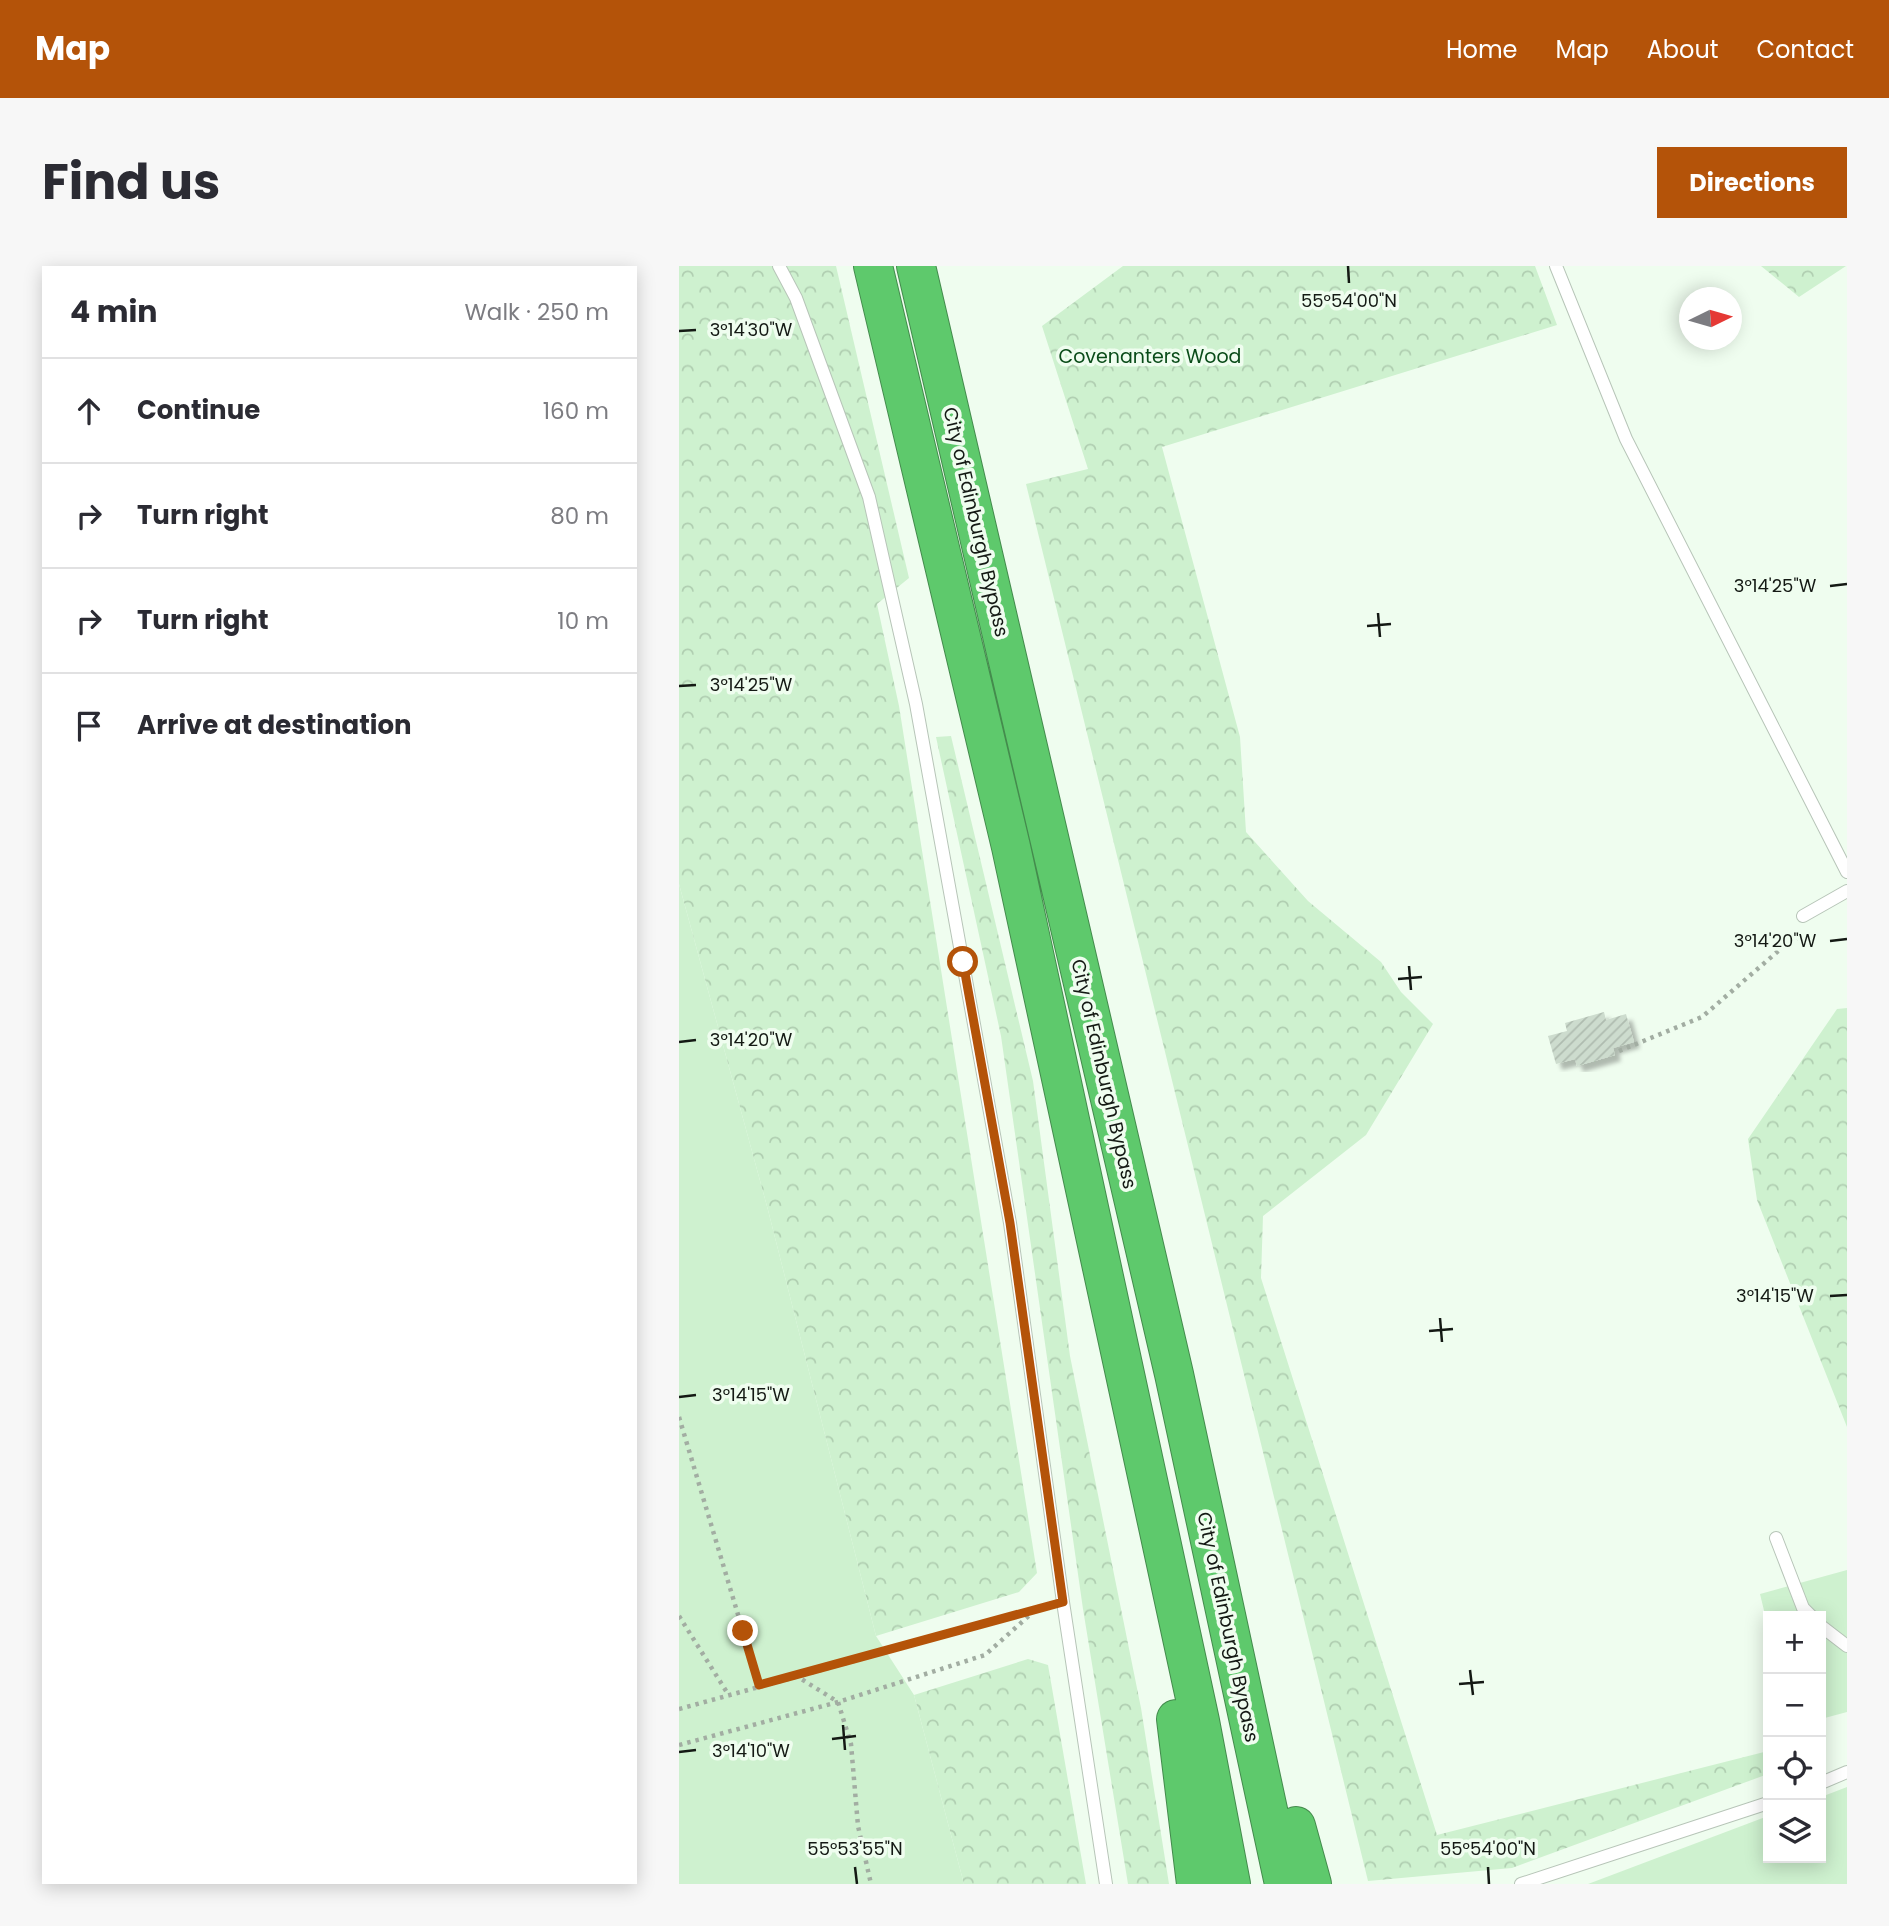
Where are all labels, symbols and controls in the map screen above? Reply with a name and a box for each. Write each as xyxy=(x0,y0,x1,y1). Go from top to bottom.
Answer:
text: Map xyxy=(35,25,110,72)
text: Home xyxy=(1446,33,1518,66)
text: Map xyxy=(1556,33,1609,66)
text: About xyxy=(1647,33,1718,66)
text: Contact xyxy=(1756,33,1854,66)
button: Directions xyxy=(1657,147,1847,218)
text: Find us xyxy=(42,148,220,216)
north arrow xyxy=(1679,287,1742,350)
text: 55°54'00"N xyxy=(1301,288,1397,313)
text: 4 min xyxy=(70,290,158,333)
text: Walk · 250 m xyxy=(464,296,609,328)
text: 3°14'30"W xyxy=(710,317,793,342)
park label: Covenanters Wood xyxy=(1059,343,1241,370)
icon: ahead xyxy=(70,392,108,430)
text: Continue xyxy=(137,392,260,428)
text: 160 m xyxy=(543,395,609,427)
street label: City of Edinburgh Bypass xyxy=(936,404,1016,640)
icon: right xyxy=(70,497,108,535)
text: Turn right xyxy=(137,497,269,533)
text: 80 m xyxy=(550,500,609,532)
text: 3°14'25"W xyxy=(1734,573,1817,598)
icon: right xyxy=(70,602,108,640)
text: Turn right xyxy=(137,602,269,638)
text: 10 m xyxy=(557,605,609,637)
text: 3°14'25"W xyxy=(710,672,793,697)
icon: arrive xyxy=(70,707,108,745)
text: Arrive at destination xyxy=(137,707,412,743)
text: 3°14'20"W xyxy=(1734,928,1817,953)
route start xyxy=(947,946,978,977)
street label: City of Edinburgh Bypass xyxy=(1064,956,1144,1192)
text: 3°14'20"W xyxy=(710,1027,793,1052)
text: 3°14'15"W xyxy=(1736,1283,1814,1308)
text: 3°14'15"W xyxy=(712,1382,790,1407)
street label: City of Edinburgh Bypass xyxy=(1190,1509,1266,1745)
map controls xyxy=(1763,1611,1826,1863)
button: + xyxy=(1763,1611,1826,1674)
route end xyxy=(727,1615,758,1646)
button: − xyxy=(1763,1674,1826,1737)
button: locate xyxy=(1763,1737,1826,1800)
text: 3°14'10"W xyxy=(712,1738,790,1763)
button: layers xyxy=(1763,1800,1826,1863)
text: 55°53'55"N xyxy=(807,1836,903,1861)
text: 55°54'00"N xyxy=(1440,1836,1536,1861)

